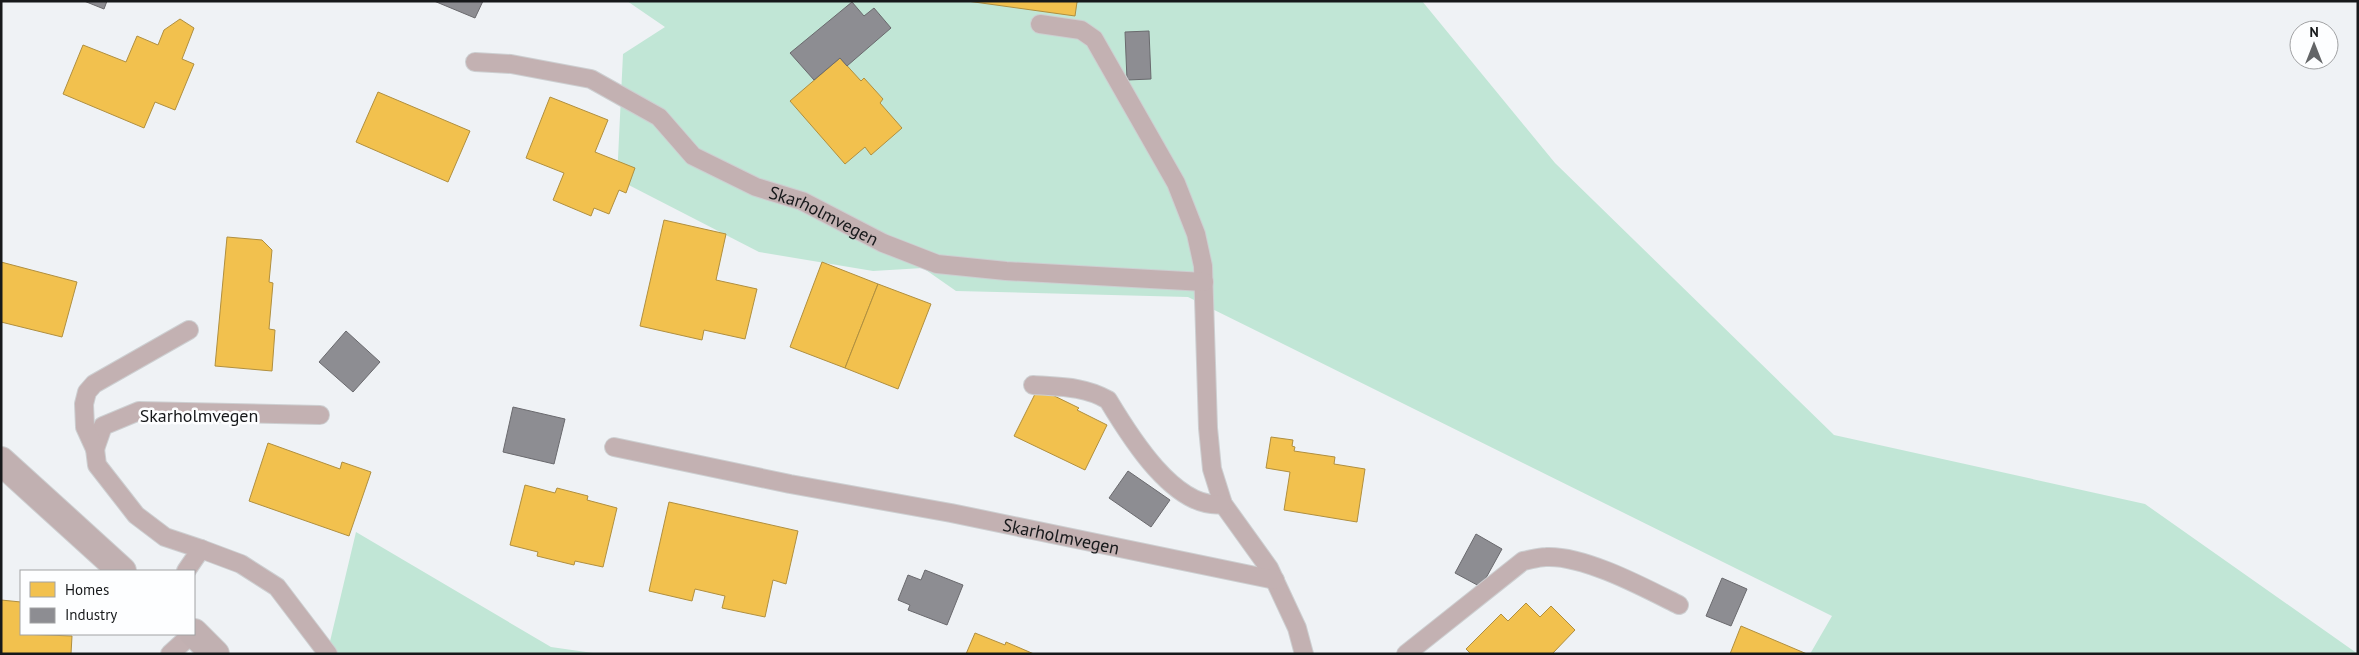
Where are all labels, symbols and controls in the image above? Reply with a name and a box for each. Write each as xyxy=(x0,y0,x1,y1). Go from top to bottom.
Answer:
north arrow xyxy=(2289,20,2339,70)
text: N xyxy=(2309,23,2319,41)
street label: Skarholmvegen xyxy=(766,180,883,250)
street label: Skarholmvegen xyxy=(140,404,258,427)
street label: Skarholmvegen xyxy=(1001,513,1122,559)
legend xyxy=(20,570,195,635)
text: Homes xyxy=(65,580,109,599)
text: Industry xyxy=(65,605,117,624)

